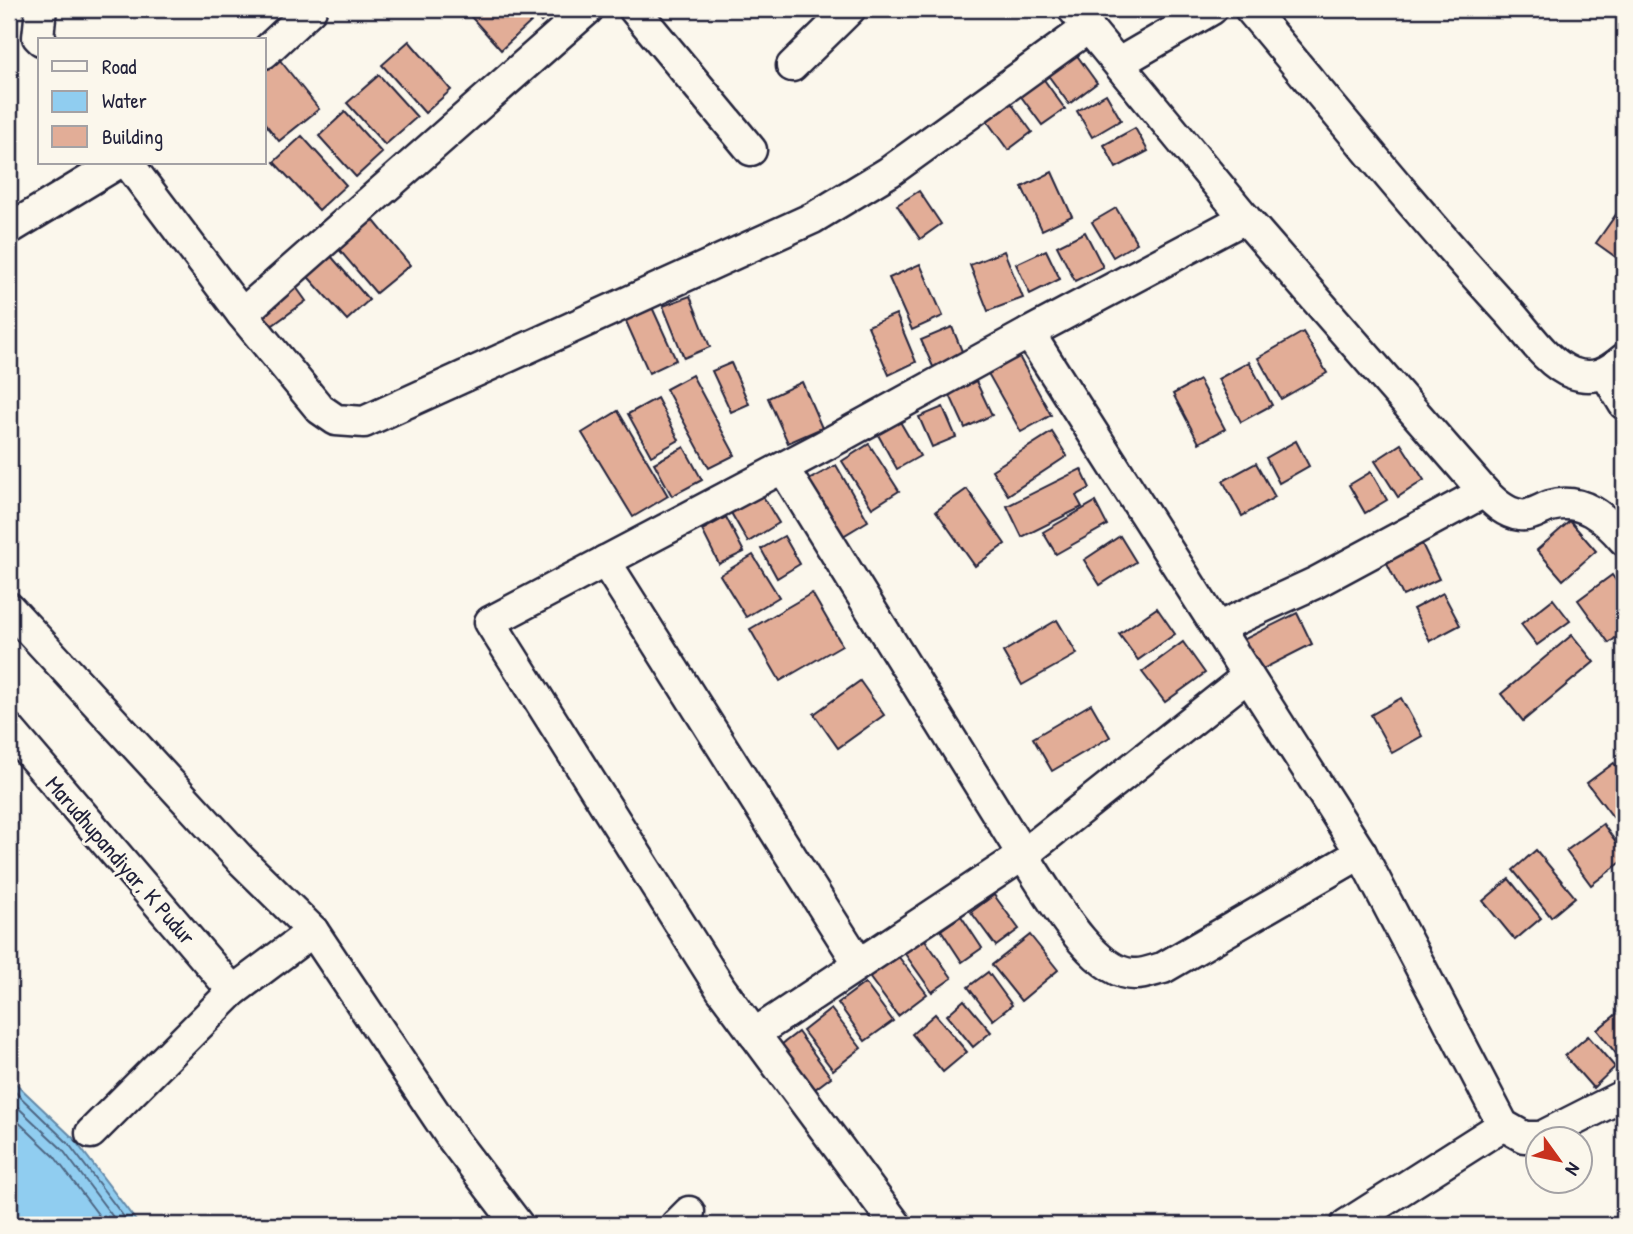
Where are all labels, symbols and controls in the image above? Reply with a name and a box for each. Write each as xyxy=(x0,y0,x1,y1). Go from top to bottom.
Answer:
legend xyxy=(38,38,266,164)
text: Road xyxy=(102,52,136,81)
text: Water xyxy=(102,86,147,115)
text: Building xyxy=(102,122,163,151)
street label: Marudhupandiyar, K Pudur xyxy=(39,769,203,951)
north arrow xyxy=(1524,1126,1594,1196)
text: N xyxy=(1560,1158,1587,1181)

